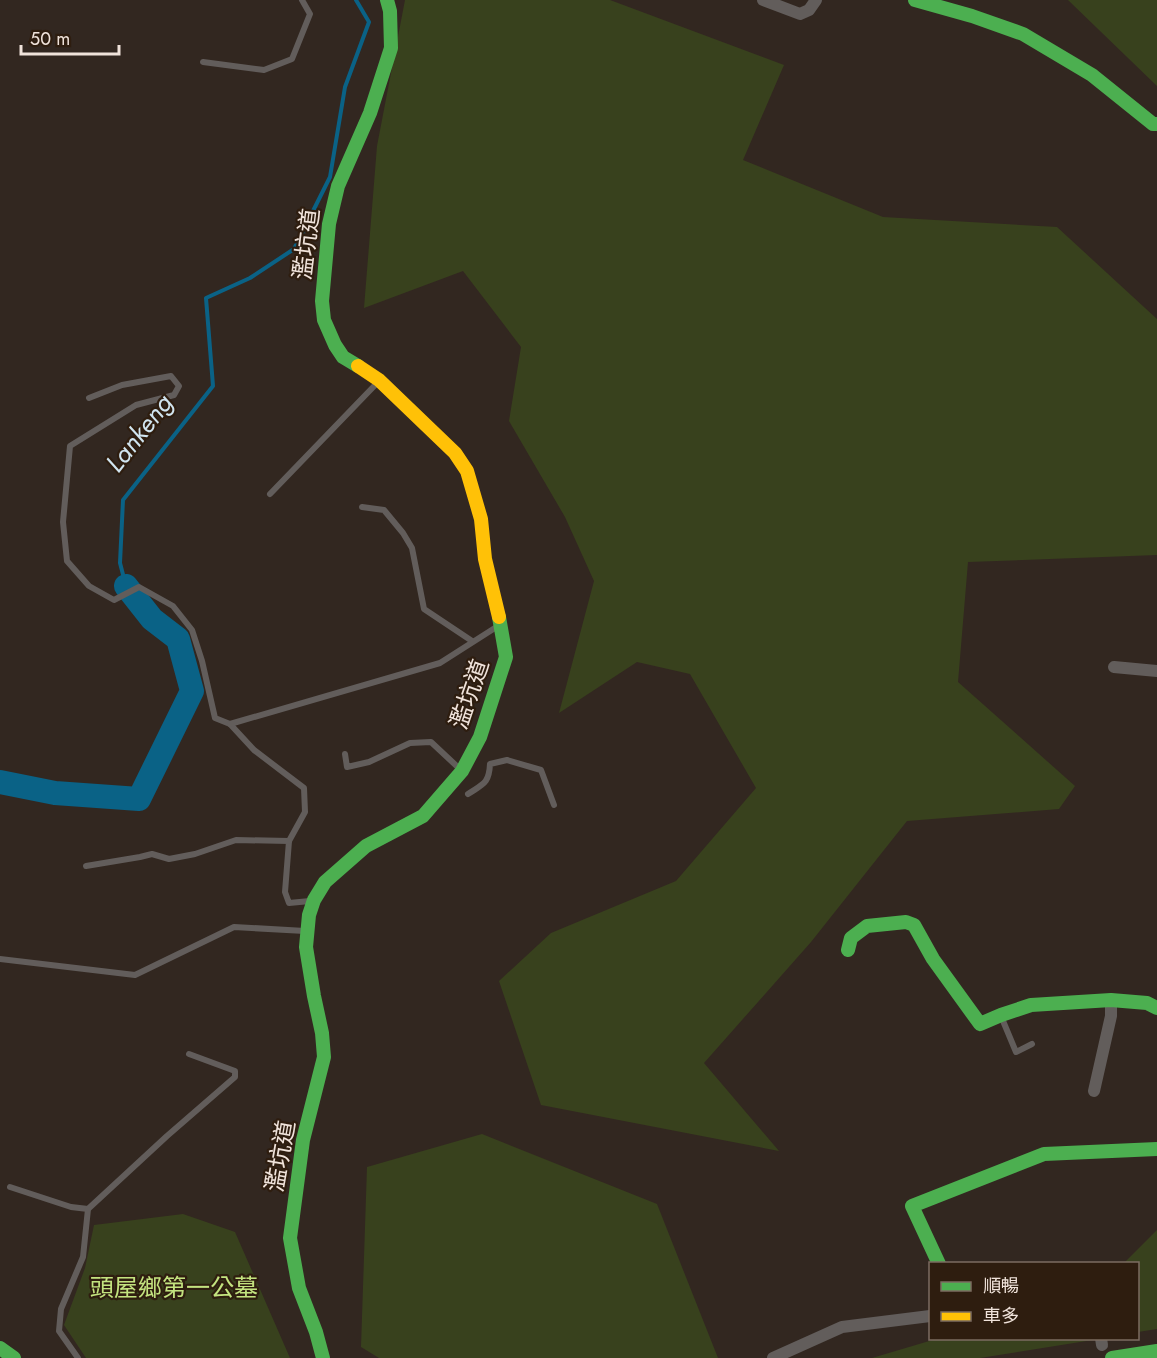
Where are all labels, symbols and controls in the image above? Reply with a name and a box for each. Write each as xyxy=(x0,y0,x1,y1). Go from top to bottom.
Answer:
scale bar xyxy=(21,18,118,56)
text: 50 m xyxy=(30,26,70,52)
street label: 濫坑道 xyxy=(284,206,328,282)
water label: Lankeng xyxy=(96,386,182,480)
street label: 濫坑道 xyxy=(441,654,497,734)
street label: 濫坑道 xyxy=(257,1118,303,1194)
legend xyxy=(929,1262,1139,1340)
park label: 頭屋鄉第一公墓 xyxy=(90,1270,258,1305)
text: 順暢 xyxy=(983,1273,1019,1299)
text: 車多 xyxy=(983,1303,1019,1329)

